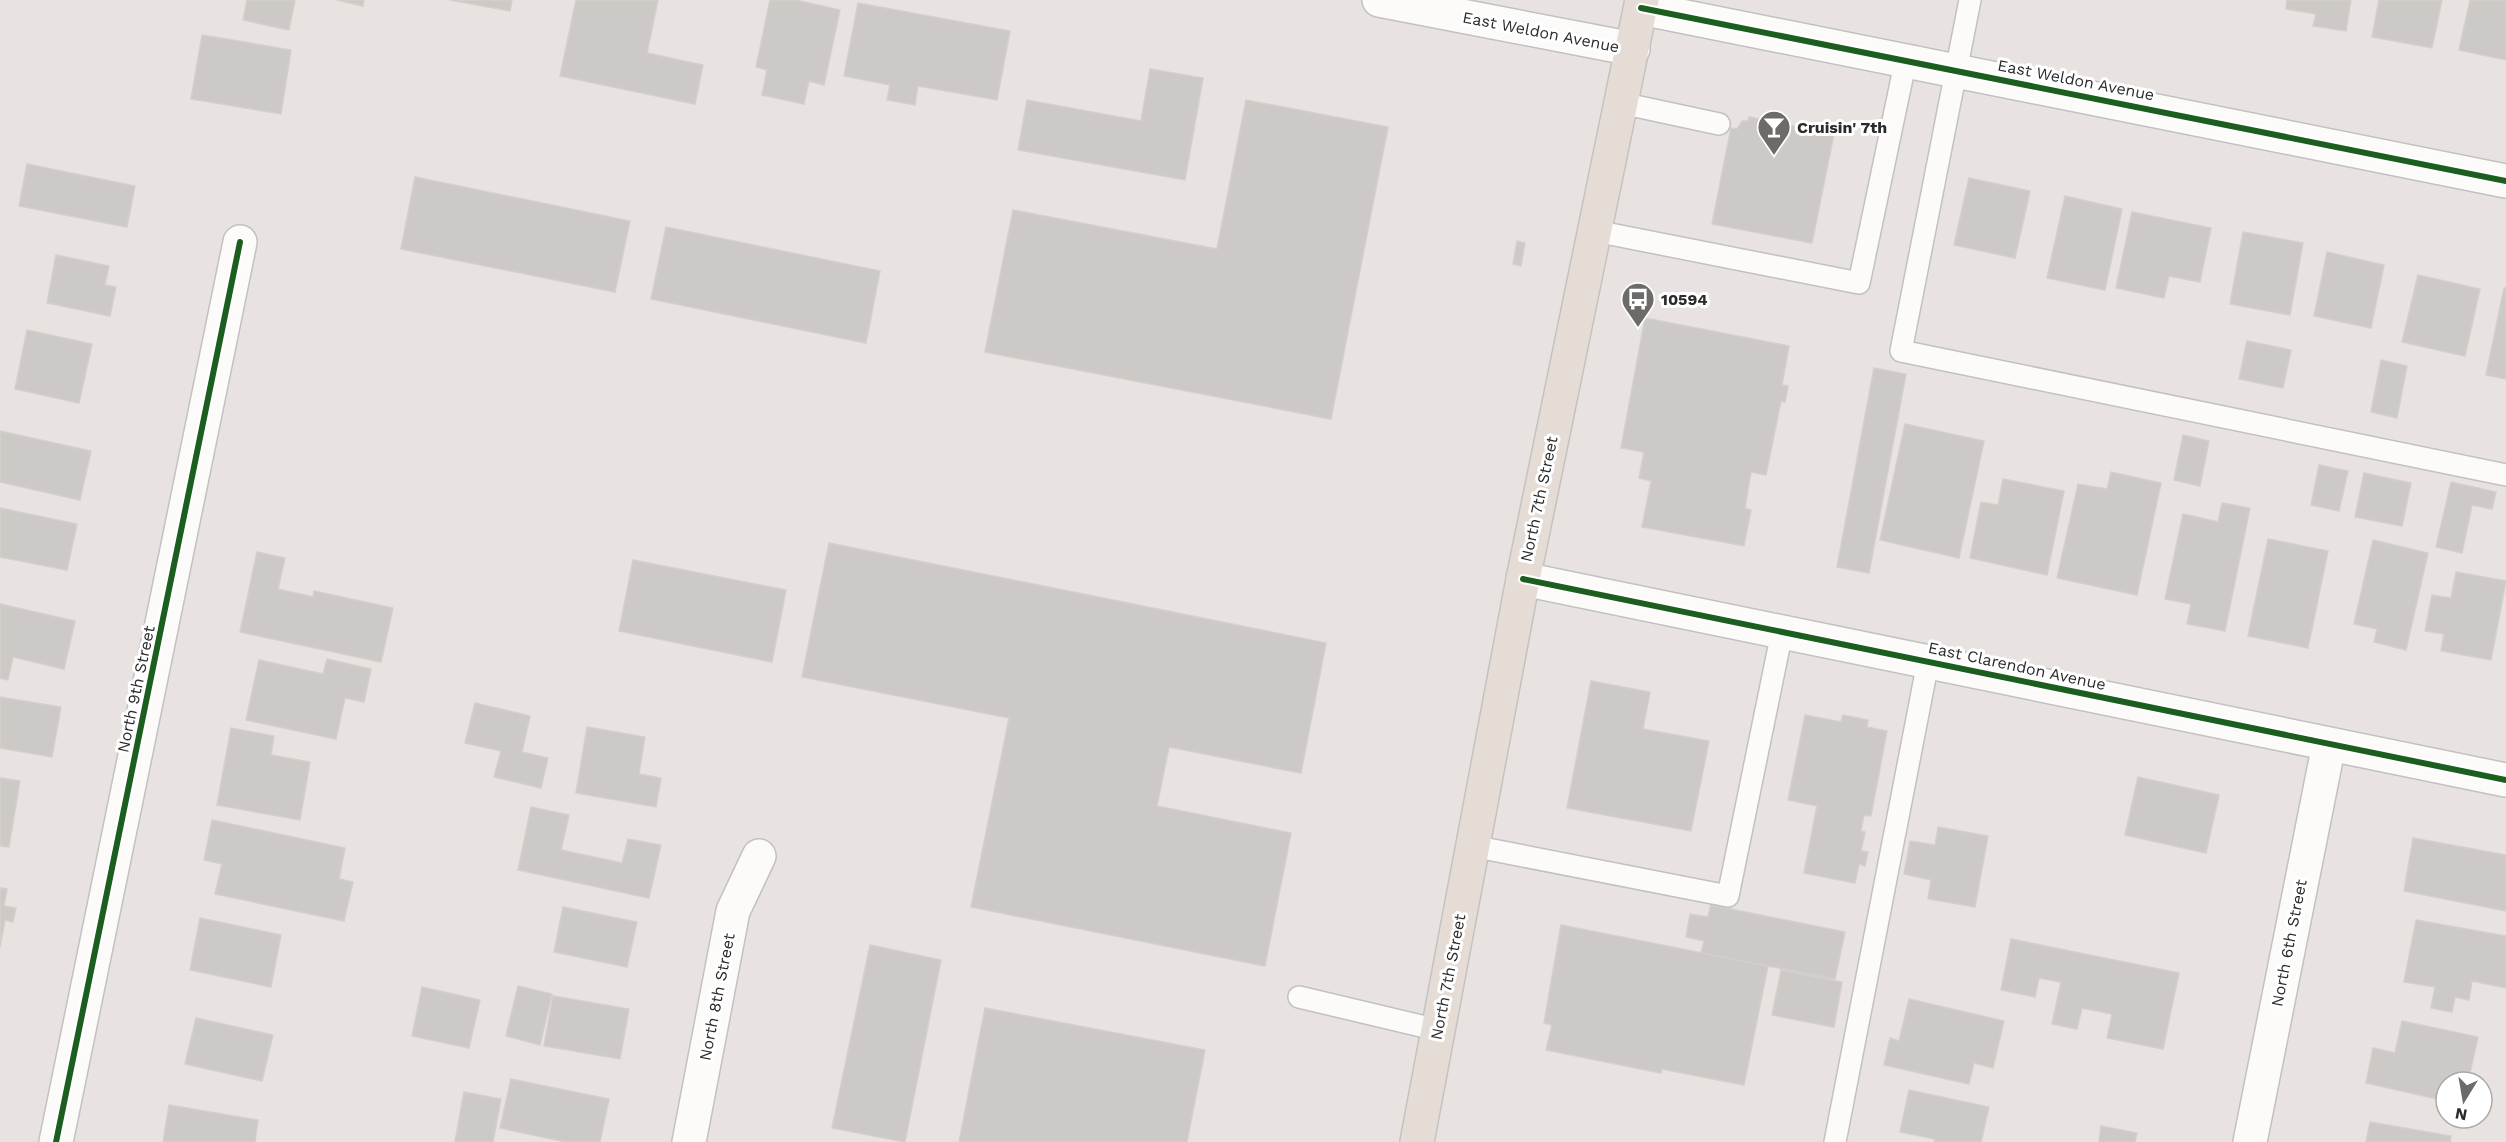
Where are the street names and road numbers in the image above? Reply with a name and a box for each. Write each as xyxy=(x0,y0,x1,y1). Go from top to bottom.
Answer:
street label: East Weldon Avenue xyxy=(1461,7,1621,57)
street label: East Weldon Avenue xyxy=(1996,55,2156,105)
street label: North 7th Street xyxy=(1516,434,1562,564)
street label: North 9th Street xyxy=(113,623,159,754)
street label: East Clarendon Avenue xyxy=(1926,638,2108,694)
street label: North 6th Street xyxy=(2267,877,2311,1008)
street label: North 7th Street xyxy=(1426,912,1470,1042)
street label: North 8th Street xyxy=(695,931,739,1062)

